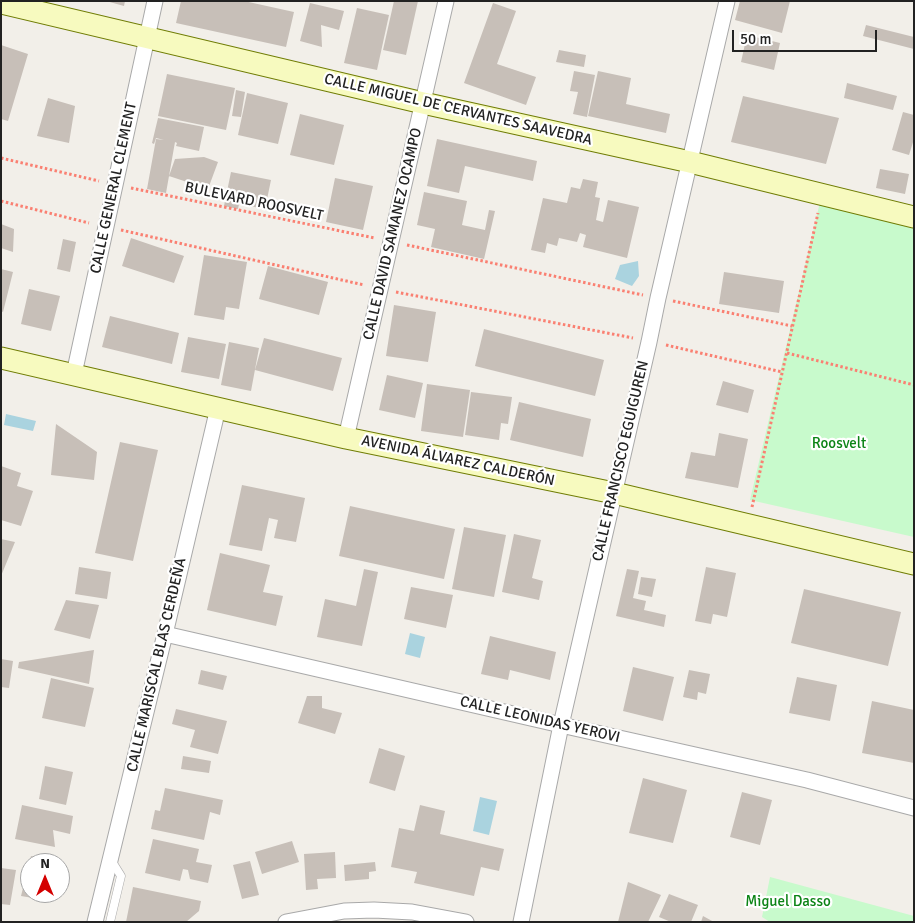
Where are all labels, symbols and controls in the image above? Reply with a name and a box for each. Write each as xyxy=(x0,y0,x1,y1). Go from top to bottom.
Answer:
scale bar xyxy=(735,20,880,52)
text: 50 m xyxy=(740,30,771,48)
street label: CALLE MIGUEL DE CERVANTES SAAVEDRA xyxy=(322,70,594,150)
street label: CALLE GENERAL CLEMENT xyxy=(87,101,141,275)
street label: CALLE DAVID SAMANEZ OCAMPO xyxy=(360,126,426,342)
street label: BULEVARD ROOSVELT xyxy=(183,179,325,225)
street label: CALLE FRANCISCO EGUIGUREN xyxy=(589,359,653,563)
street label: AVENIDA ÁLVAREZ CALDERÓN xyxy=(360,432,556,490)
park label: Roosvelt xyxy=(812,435,866,453)
street label: CALLE MARISCAL BLAS CERDEÑA xyxy=(124,556,190,774)
street label: CALLE LEONIDAS YEROVI xyxy=(458,693,622,747)
north arrow xyxy=(20,853,70,903)
text: N xyxy=(40,855,50,872)
park label: Miguel Dasso xyxy=(745,893,831,911)

